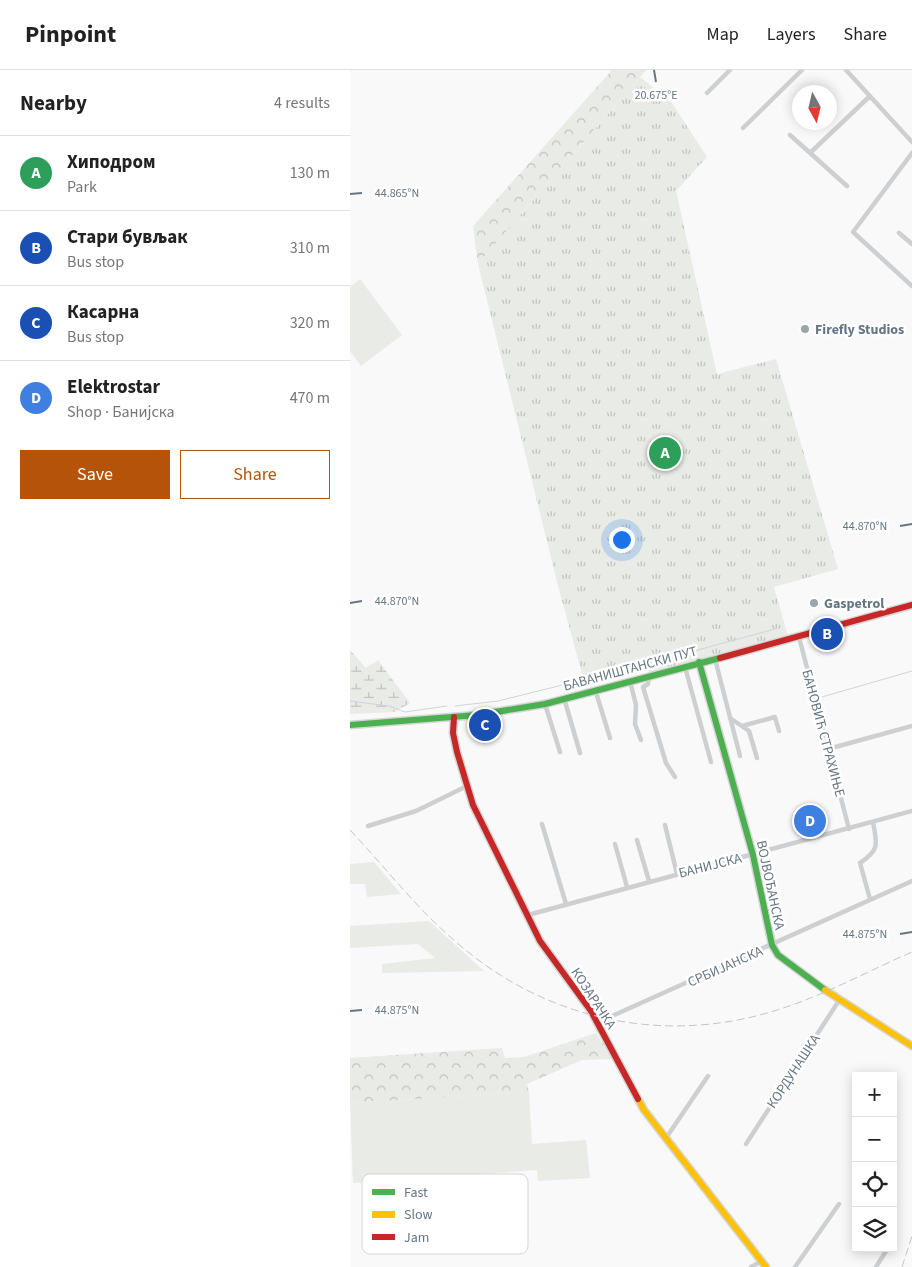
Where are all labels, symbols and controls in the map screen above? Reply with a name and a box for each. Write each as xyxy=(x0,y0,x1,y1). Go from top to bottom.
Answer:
text: Pinpoint xyxy=(25,17,116,52)
text: Map xyxy=(707,22,739,47)
text: Layers xyxy=(767,22,816,47)
text: Share xyxy=(844,22,887,47)
north arrow xyxy=(792,85,837,130)
text: 20.675°E xyxy=(634,87,678,104)
text: Nearby xyxy=(20,88,87,118)
text: 4 results xyxy=(274,92,330,114)
text: Хиподром xyxy=(67,149,156,176)
text: A xyxy=(31,162,41,184)
text: 130 m xyxy=(290,162,330,184)
text: Park xyxy=(67,176,97,198)
text: 44.865°N xyxy=(375,185,419,202)
text: Стари бувљак xyxy=(67,224,188,251)
text: B xyxy=(31,237,41,259)
text: 310 m xyxy=(290,237,330,259)
text: Bus stop xyxy=(67,251,124,273)
text: Касарна xyxy=(67,299,139,326)
text: C xyxy=(31,312,41,334)
text: 320 m xyxy=(290,312,330,334)
place label: Firefly Studios xyxy=(815,320,904,340)
marker: Firefly Studios xyxy=(799,323,811,335)
text: Bus stop xyxy=(67,326,124,348)
text: Elektrostar xyxy=(67,374,160,401)
text: D xyxy=(31,387,41,409)
text: 470 m xyxy=(290,387,330,409)
text: Shop · Банијска xyxy=(67,401,175,423)
pin: A xyxy=(649,434,681,472)
button: Save xyxy=(20,450,170,499)
button: Share xyxy=(180,450,330,499)
text: 44.870°N xyxy=(843,518,887,535)
your location xyxy=(609,527,635,553)
text: 44.870°N xyxy=(375,593,419,610)
place label: Gaspetrol xyxy=(824,594,884,614)
marker: Gaspetrol xyxy=(808,597,820,609)
pin: B xyxy=(811,615,843,653)
street label: БАВАНИШТАНСКИ ПУТ xyxy=(561,641,700,696)
street label: БАНОВИЋ СТРАХИЊЕ xyxy=(796,667,850,799)
pin: C xyxy=(469,706,501,744)
pin: D xyxy=(794,802,826,840)
street label: ВОЈВОЂАНСКА xyxy=(751,839,789,932)
street label: БАНИЈСКА xyxy=(677,848,744,883)
text: 44.875°N xyxy=(843,926,887,943)
street label: СРБИЈАНСКА xyxy=(685,941,767,992)
street label: КОЗАРАЧКА xyxy=(566,964,621,1034)
text: 44.875°N xyxy=(375,1002,419,1019)
street label: КОРДУНАШКА xyxy=(762,1030,826,1113)
map controls xyxy=(852,1072,897,1252)
button: + xyxy=(852,1072,897,1117)
button: − xyxy=(852,1117,897,1162)
button: locate xyxy=(852,1162,897,1207)
legend xyxy=(362,1174,528,1254)
text: Fast xyxy=(404,1183,428,1203)
text: Slow xyxy=(404,1205,433,1225)
button: layers xyxy=(852,1207,897,1252)
text: Jam xyxy=(404,1228,429,1248)

